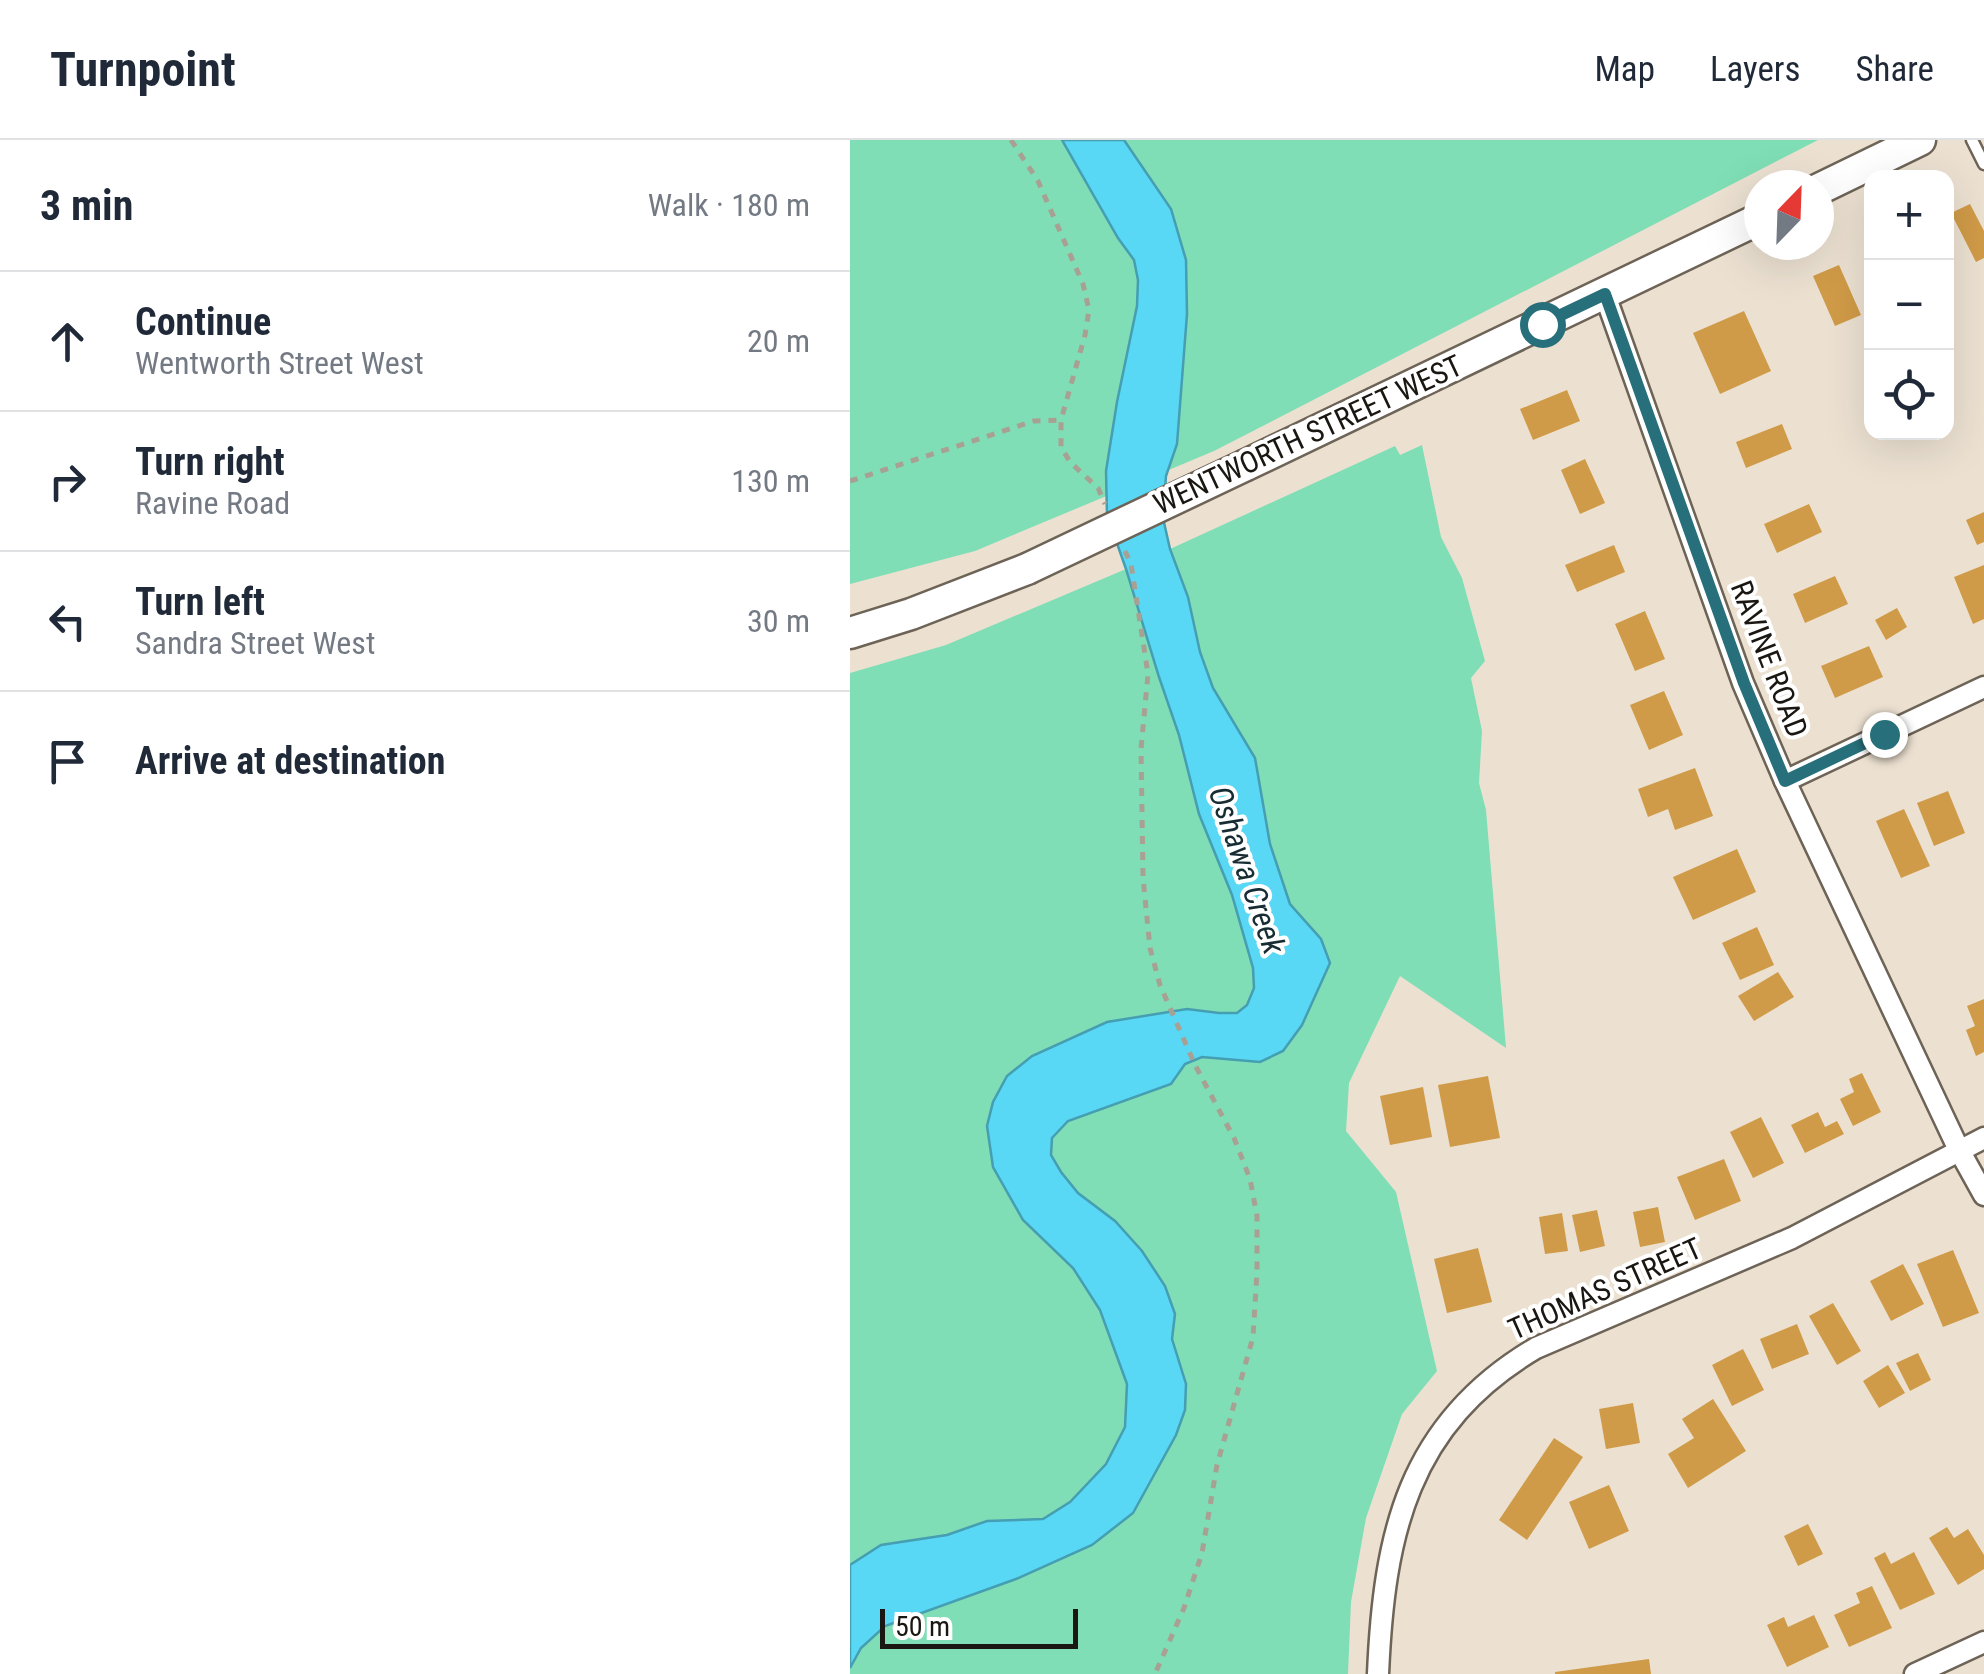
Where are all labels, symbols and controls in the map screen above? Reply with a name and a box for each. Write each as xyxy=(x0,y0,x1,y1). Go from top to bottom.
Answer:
text: Turnpoint xyxy=(50,41,236,98)
text: Map xyxy=(1594,49,1655,90)
text: Layers xyxy=(1710,49,1800,90)
text: Share xyxy=(1855,49,1934,90)
north arrow xyxy=(1744,170,1834,260)
map controls xyxy=(1864,170,1954,440)
button: + xyxy=(1864,170,1954,260)
text: 3 min xyxy=(40,181,133,230)
text: Walk · 180 m xyxy=(648,186,810,224)
button: − xyxy=(1864,260,1954,350)
text: Continue xyxy=(135,300,271,344)
route start xyxy=(1520,302,1566,348)
icon: ahead xyxy=(40,314,95,369)
text: 20 m xyxy=(747,322,810,360)
text: Wentworth Street West xyxy=(135,344,424,382)
street label: WENTWORTH STREET WEST xyxy=(1148,348,1468,522)
button: locate xyxy=(1864,350,1954,440)
text: Turn right xyxy=(135,440,285,484)
icon: right xyxy=(40,454,95,509)
text: 130 m xyxy=(731,462,810,500)
text: Ravine Road xyxy=(135,484,290,522)
street label: RAVINE ROAD xyxy=(1724,576,1815,742)
text: Turn left xyxy=(135,580,265,624)
icon: left xyxy=(40,594,95,649)
text: 30 m xyxy=(747,602,810,640)
text: Sandra Street West xyxy=(135,624,375,662)
route end xyxy=(1862,712,1908,758)
icon: arrive xyxy=(40,734,95,789)
text: Arrive at destination xyxy=(135,739,445,783)
water label: Oshawa Creek xyxy=(1201,781,1294,960)
street label: THOMAS STREET xyxy=(1503,1230,1707,1347)
scale bar xyxy=(880,1604,1078,1648)
text: 50 m xyxy=(895,1610,950,1643)

